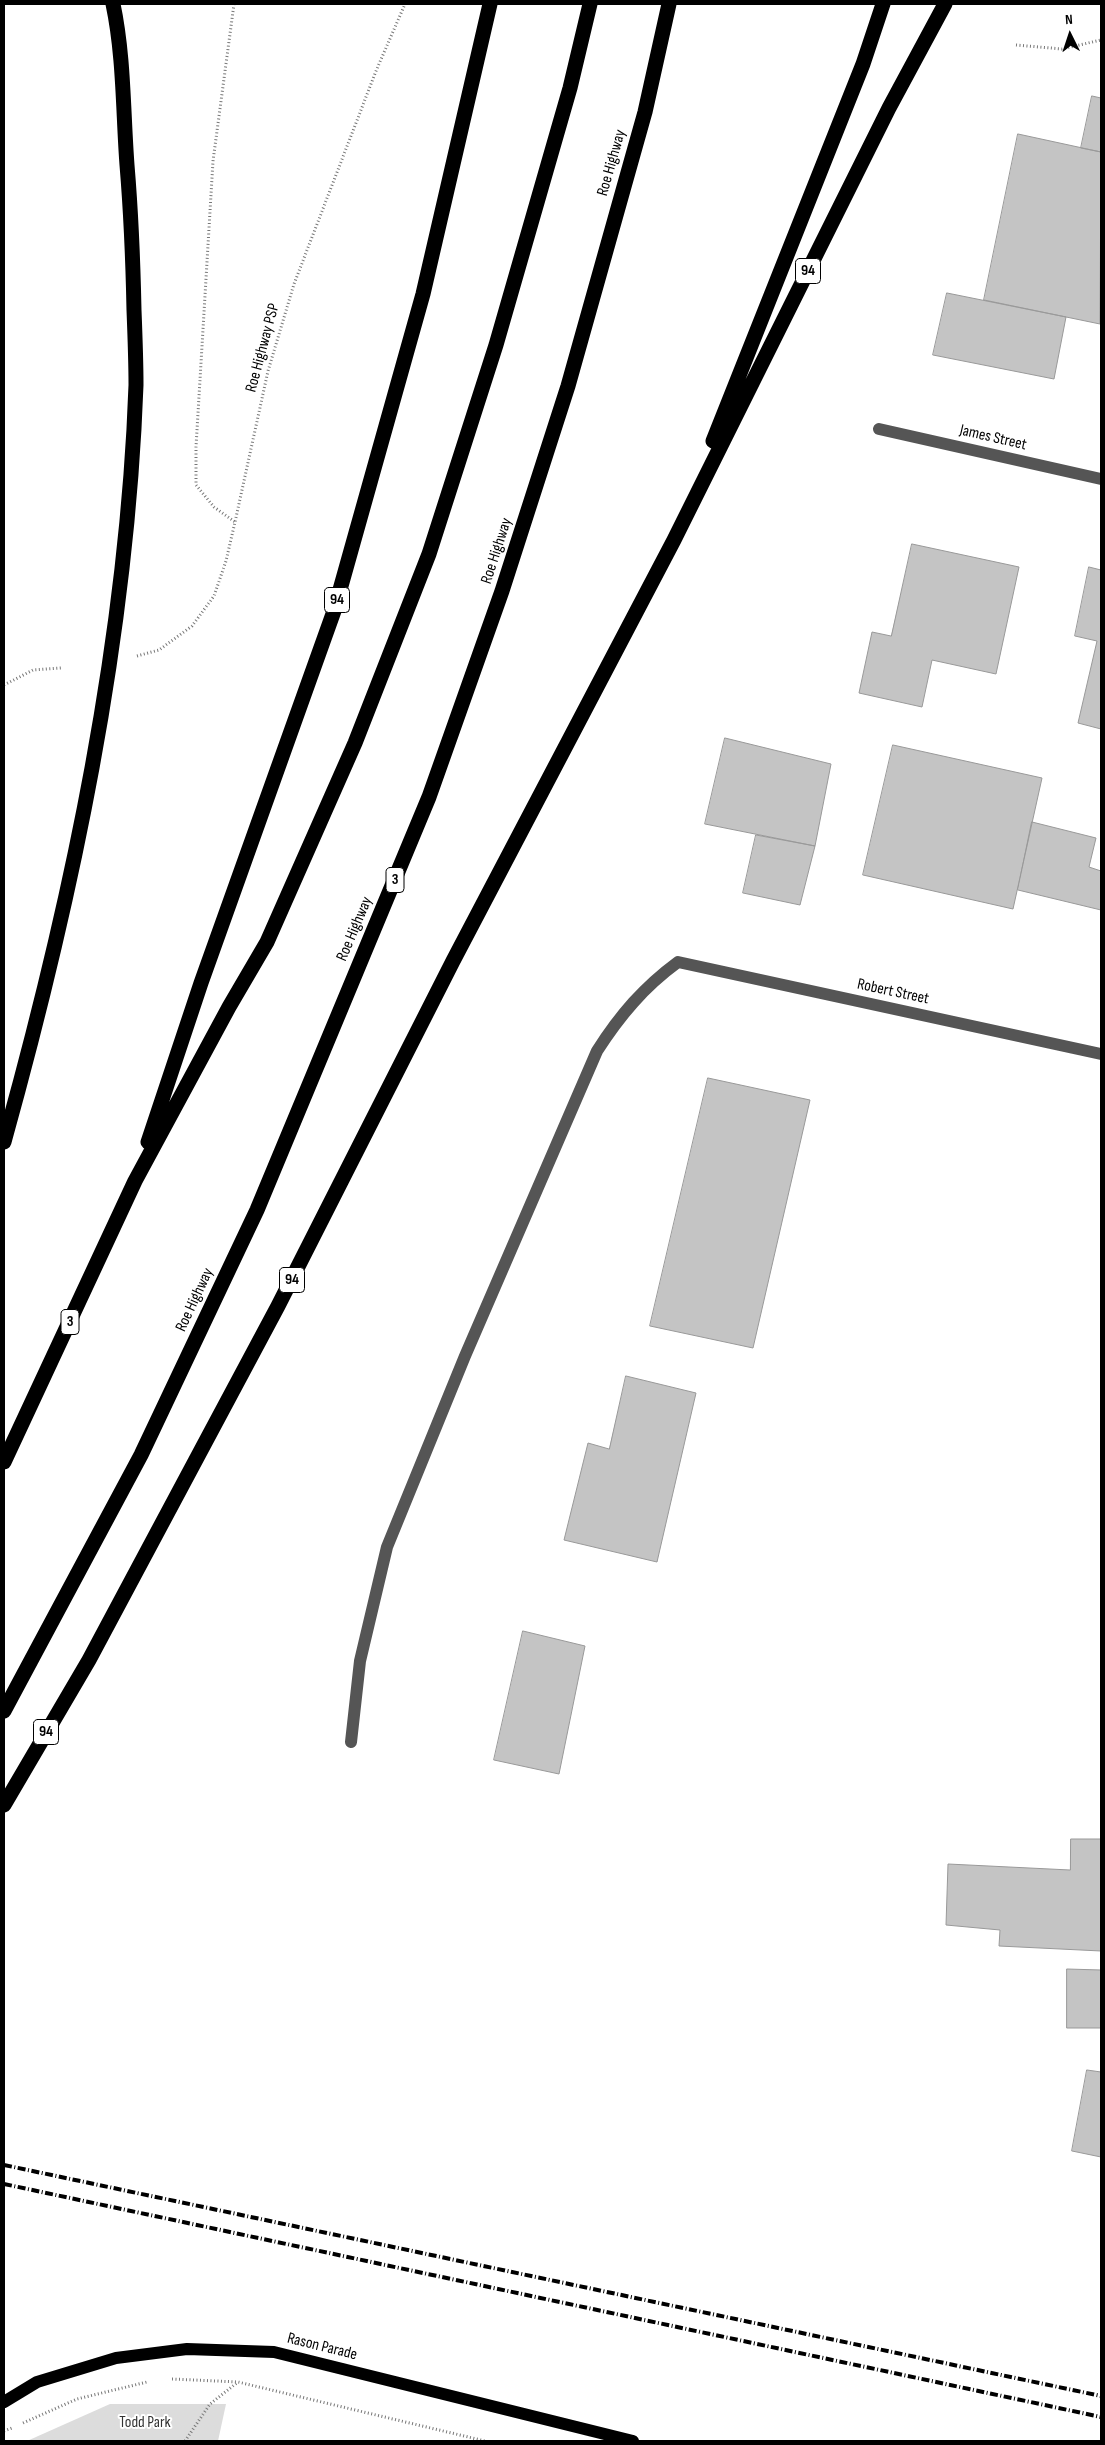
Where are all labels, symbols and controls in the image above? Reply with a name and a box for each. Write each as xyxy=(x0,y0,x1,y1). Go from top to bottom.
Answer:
north arrow xyxy=(1045,10,1095,60)
text: N xyxy=(1065,11,1073,28)
street label: Roe Highway xyxy=(593,128,631,198)
road number: 94 xyxy=(796,258,820,284)
street label: Roe Highway PSP xyxy=(242,302,284,394)
street label: James Street xyxy=(958,421,1028,455)
street label: Roe Highway xyxy=(477,516,517,586)
road number: 94 xyxy=(324,588,350,612)
road number: 3 xyxy=(386,868,404,892)
street label: Roe Highway xyxy=(333,894,377,964)
street label: Robert Street xyxy=(855,975,931,1009)
street label: Roe Highway xyxy=(172,1265,218,1335)
road number: 94 xyxy=(280,1268,304,1292)
road number: 3 xyxy=(61,1310,79,1334)
road number: 94 xyxy=(34,1720,58,1744)
street label: Rason Parade xyxy=(285,2329,359,2365)
park label: Todd Park xyxy=(119,2413,171,2433)

